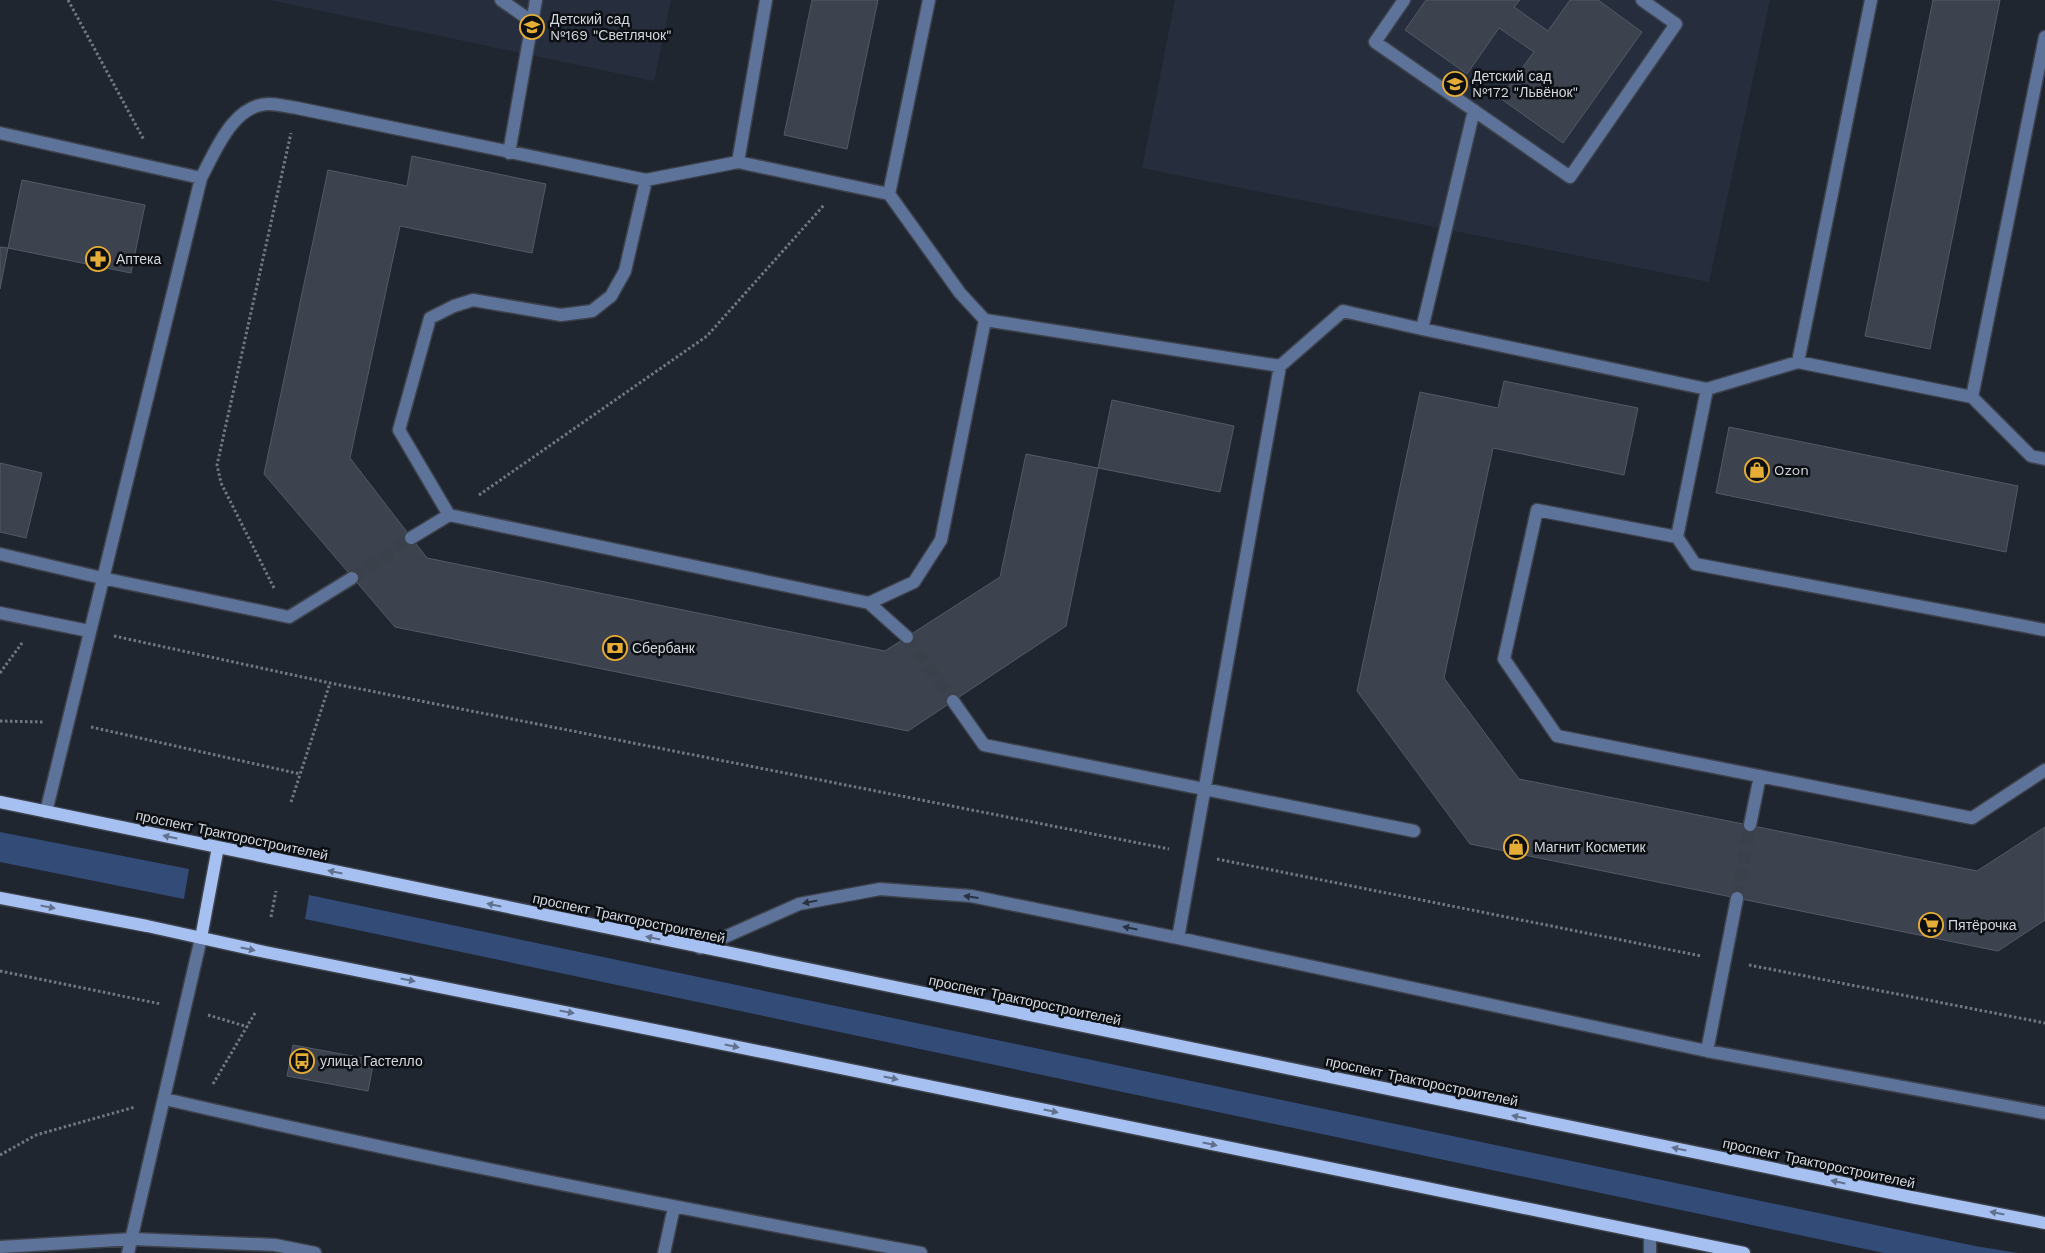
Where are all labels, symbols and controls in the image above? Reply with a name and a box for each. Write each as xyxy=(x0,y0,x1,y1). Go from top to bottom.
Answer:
place label: Детский сад №169 "Светлячок" xyxy=(550,11,672,43)
school or university icon: Детский сад №169 "Светлячок" xyxy=(519,14,545,40)
place label: Детский сад №172 "Львёнок" xyxy=(1472,68,1578,100)
school or university icon: Детский сад №172 "Львёнок" xyxy=(1442,71,1468,97)
pharmacy icon: Аптека xyxy=(85,246,111,272)
place label: Аптека xyxy=(116,251,161,267)
shop icon: Ozon xyxy=(1744,457,1770,483)
place label: Ozon xyxy=(1774,462,1809,478)
bank icon: Сбербанк xyxy=(602,635,628,661)
place label: Сбербанк xyxy=(632,640,696,656)
street label: проспект Тракторостроителей xyxy=(134,807,330,863)
one-way arrow xyxy=(162,833,178,841)
shop icon: Магнит Косметик xyxy=(1503,834,1529,860)
place label: Магнит Косметик xyxy=(1534,839,1647,855)
one-way arrow xyxy=(326,867,342,875)
street label: проспект Тракторостроителей xyxy=(531,890,727,946)
one-way arrow xyxy=(963,893,979,901)
one-way arrow xyxy=(802,898,818,906)
one-way arrow xyxy=(486,901,501,909)
one-way arrow xyxy=(40,904,56,912)
supermarket icon: Пятёрочка xyxy=(1918,912,1944,938)
place label: Пятёрочка xyxy=(1948,917,2017,933)
one-way arrow xyxy=(1122,924,1138,932)
one-way arrow xyxy=(645,934,660,942)
one-way arrow xyxy=(241,945,257,953)
street label: проспект Тракторостроителей xyxy=(927,972,1123,1028)
one-way arrow xyxy=(400,977,416,985)
one-way arrow xyxy=(559,1009,575,1017)
one-way arrow xyxy=(725,1042,741,1050)
bus stop icon: улица Гастелло xyxy=(289,1048,315,1074)
place label: улица Гастелло xyxy=(320,1053,423,1069)
street label: проспект Тракторостроителей xyxy=(1324,1053,1520,1109)
one-way arrow xyxy=(884,1075,900,1083)
one-way arrow xyxy=(1043,1107,1058,1115)
one-way arrow xyxy=(1511,1112,1527,1120)
street label: проспект Тракторостроителей xyxy=(1721,1135,1917,1191)
one-way arrow xyxy=(1202,1140,1217,1148)
one-way arrow xyxy=(1671,1145,1686,1153)
one-way arrow xyxy=(1830,1178,1845,1186)
one-way arrow xyxy=(1989,1209,2005,1217)

